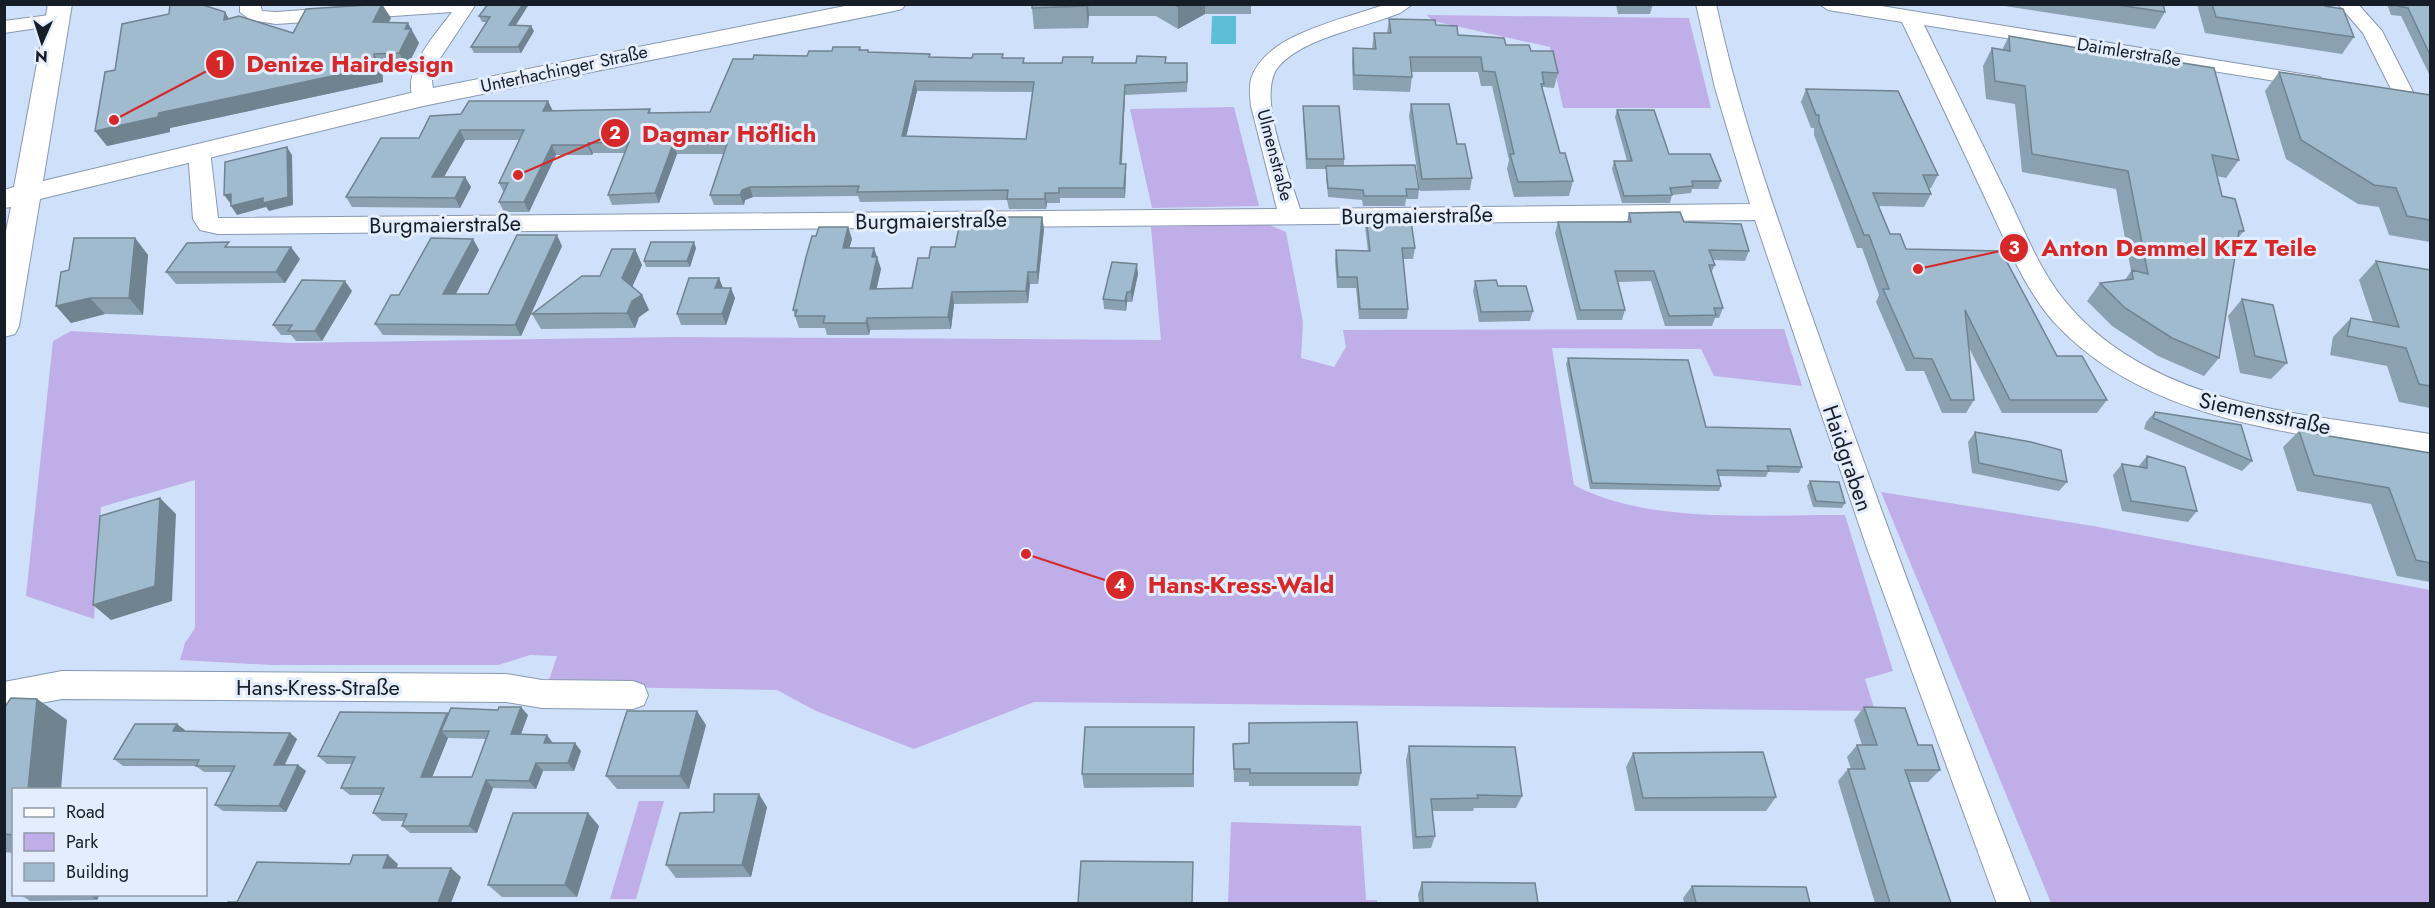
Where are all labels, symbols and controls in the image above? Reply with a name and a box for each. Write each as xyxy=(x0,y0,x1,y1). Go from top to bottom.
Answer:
north arrow xyxy=(12,12,72,72)
street label: Daimlerstraße xyxy=(2075,31,2183,73)
street label: Unterhachinger Straße xyxy=(478,39,650,99)
callout: Denize Hairdesign xyxy=(205,43,466,85)
text: N xyxy=(34,45,48,68)
text: Denize Hairdesign xyxy=(246,46,454,81)
text: 1 xyxy=(215,51,225,77)
street label: Ulmenstraße xyxy=(1250,106,1300,204)
callout: Dagmar Höflich xyxy=(600,112,829,154)
text: Dagmar Höflich xyxy=(642,116,816,151)
text: 2 xyxy=(609,120,621,146)
street label: Burgmaierstraße xyxy=(1341,198,1493,232)
street label: Burgmaierstraße xyxy=(855,203,1007,237)
street label: Burgmaierstraße xyxy=(369,207,521,241)
callout: Anton Demmel KFZ Teile xyxy=(1999,227,2329,269)
text: Anton Demmel KFZ Teile xyxy=(2040,230,2317,265)
text: 3 xyxy=(2008,235,2020,261)
street label: Siemensstraße xyxy=(2196,383,2334,443)
street label: Haidgraben xyxy=(1815,400,1881,516)
callout: Hans-Kress-Wald xyxy=(1105,564,1346,606)
text: Hans-Kress-Wald xyxy=(1148,567,1334,602)
text: 4 xyxy=(1114,572,1126,598)
street label: Hans-Kress-Straße xyxy=(236,671,400,703)
legend xyxy=(12,788,207,896)
text: Road xyxy=(66,799,105,825)
text: Park xyxy=(66,829,98,855)
text: Building xyxy=(66,859,129,885)

